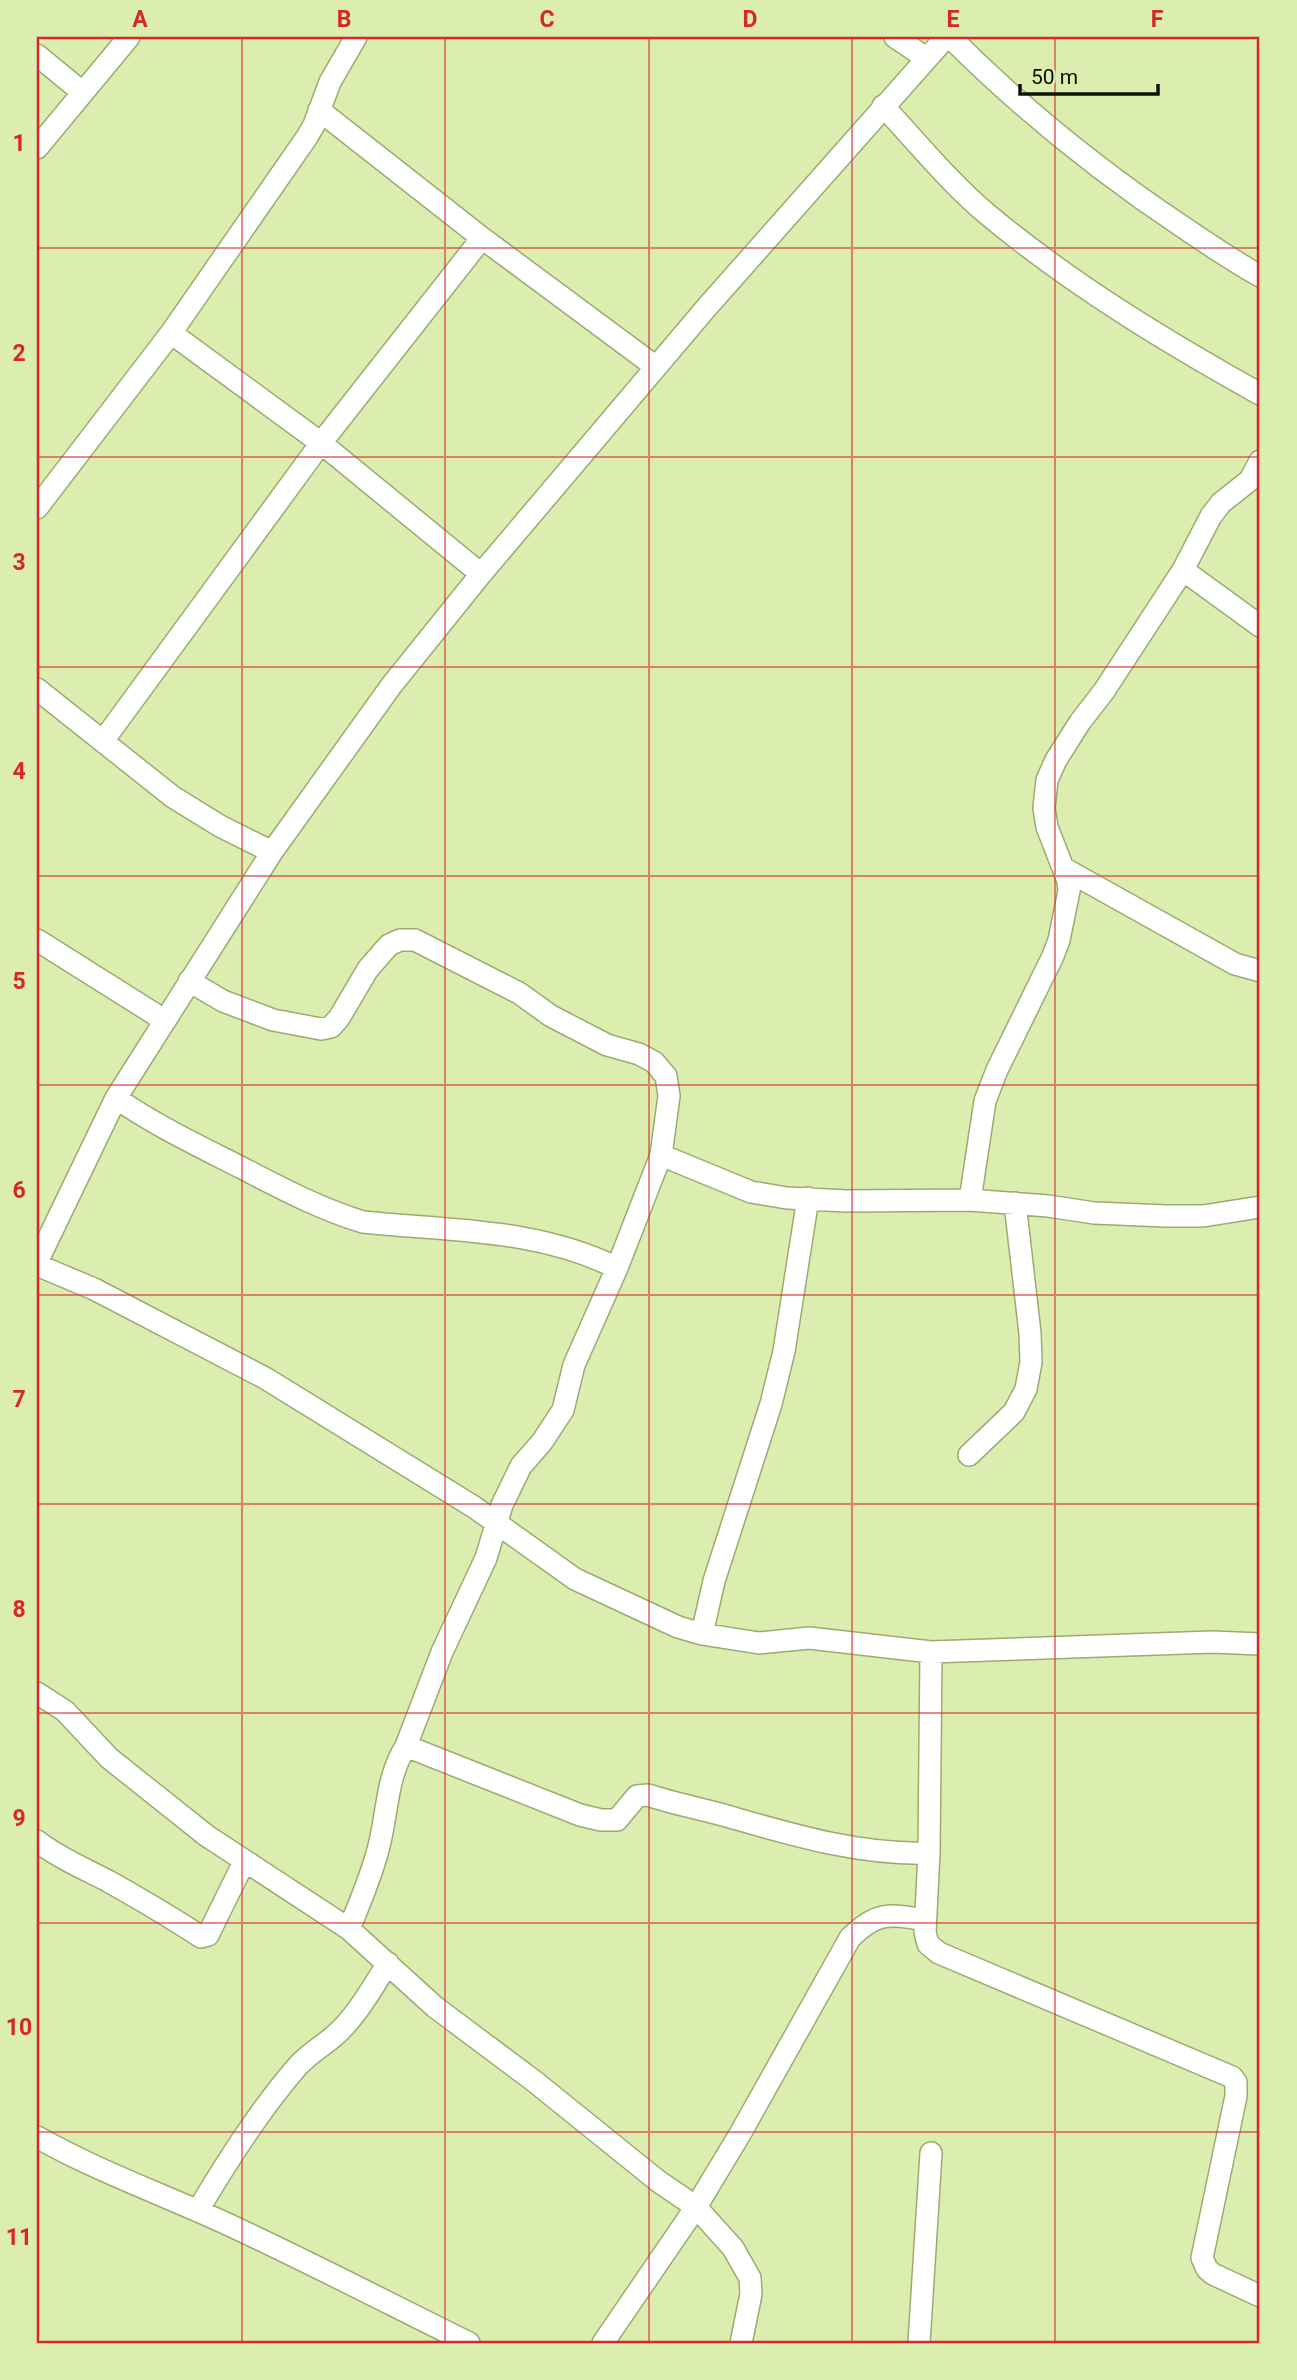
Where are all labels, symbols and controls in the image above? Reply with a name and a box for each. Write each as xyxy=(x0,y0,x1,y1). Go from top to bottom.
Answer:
text: A xyxy=(132,6,148,33)
text: B xyxy=(337,6,351,33)
text: C xyxy=(539,6,555,33)
text: D xyxy=(743,6,757,33)
text: E xyxy=(947,6,960,33)
text: F xyxy=(1151,6,1164,33)
scale bar xyxy=(1020,52,1159,96)
text: 50 m xyxy=(1031,65,1078,89)
text: 1 xyxy=(12,130,26,157)
text: 2 xyxy=(12,340,26,367)
text: 3 xyxy=(12,549,26,576)
text: 4 xyxy=(12,758,26,785)
text: 5 xyxy=(12,968,26,995)
text: 6 xyxy=(12,1177,26,1204)
text: 7 xyxy=(12,1386,26,1413)
text: 8 xyxy=(12,1596,26,1623)
text: 9 xyxy=(12,1805,26,1832)
text: 10 xyxy=(6,2014,32,2041)
text: 11 xyxy=(6,2224,32,2251)

